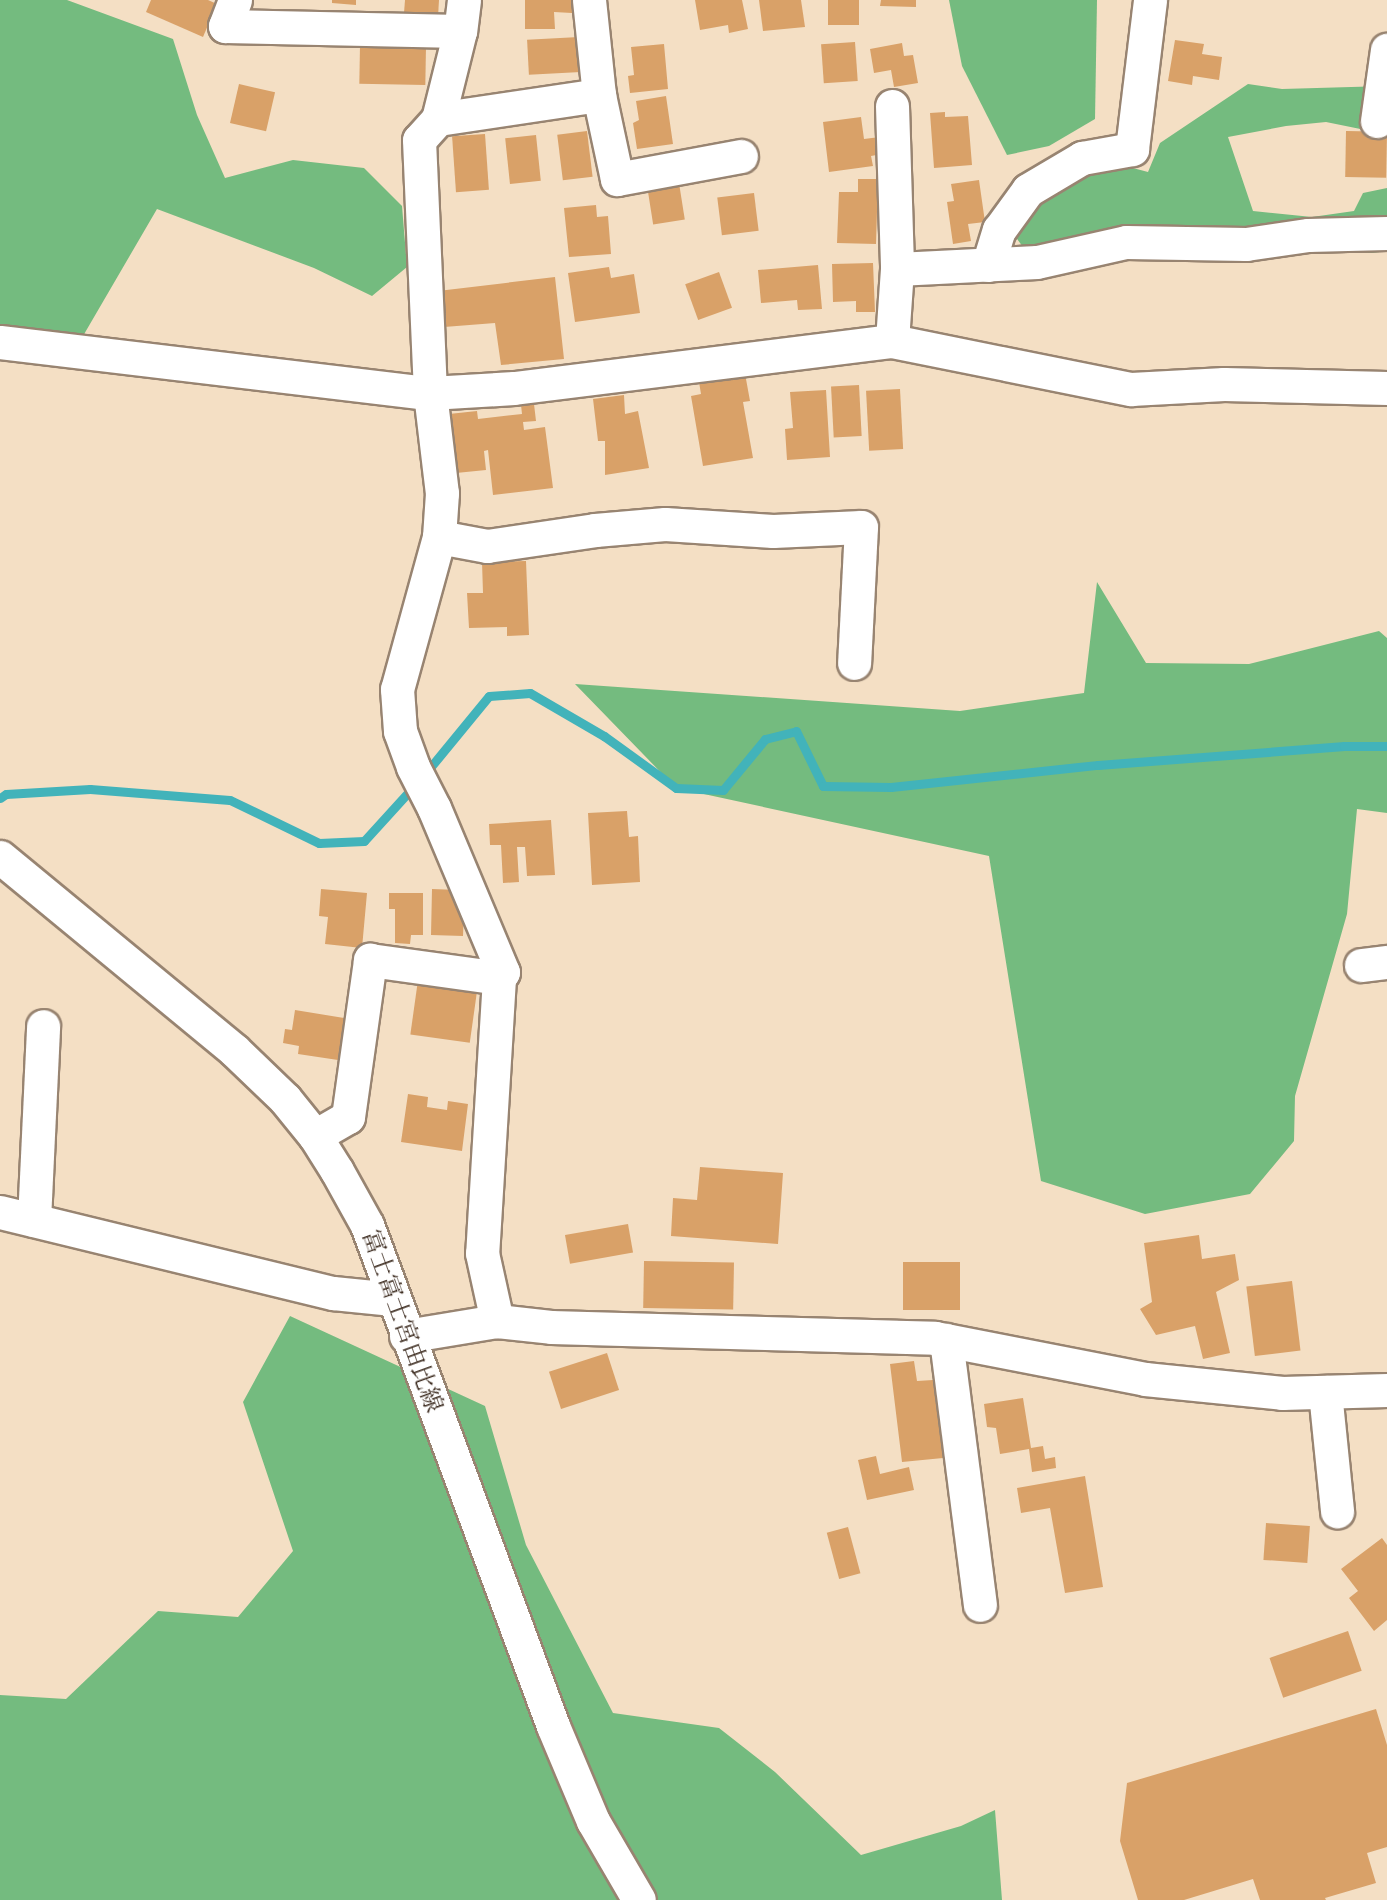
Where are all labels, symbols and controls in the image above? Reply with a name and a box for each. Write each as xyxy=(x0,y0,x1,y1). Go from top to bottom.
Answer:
street label: 富士富士宮由比線 xyxy=(356,1226,448,1416)

